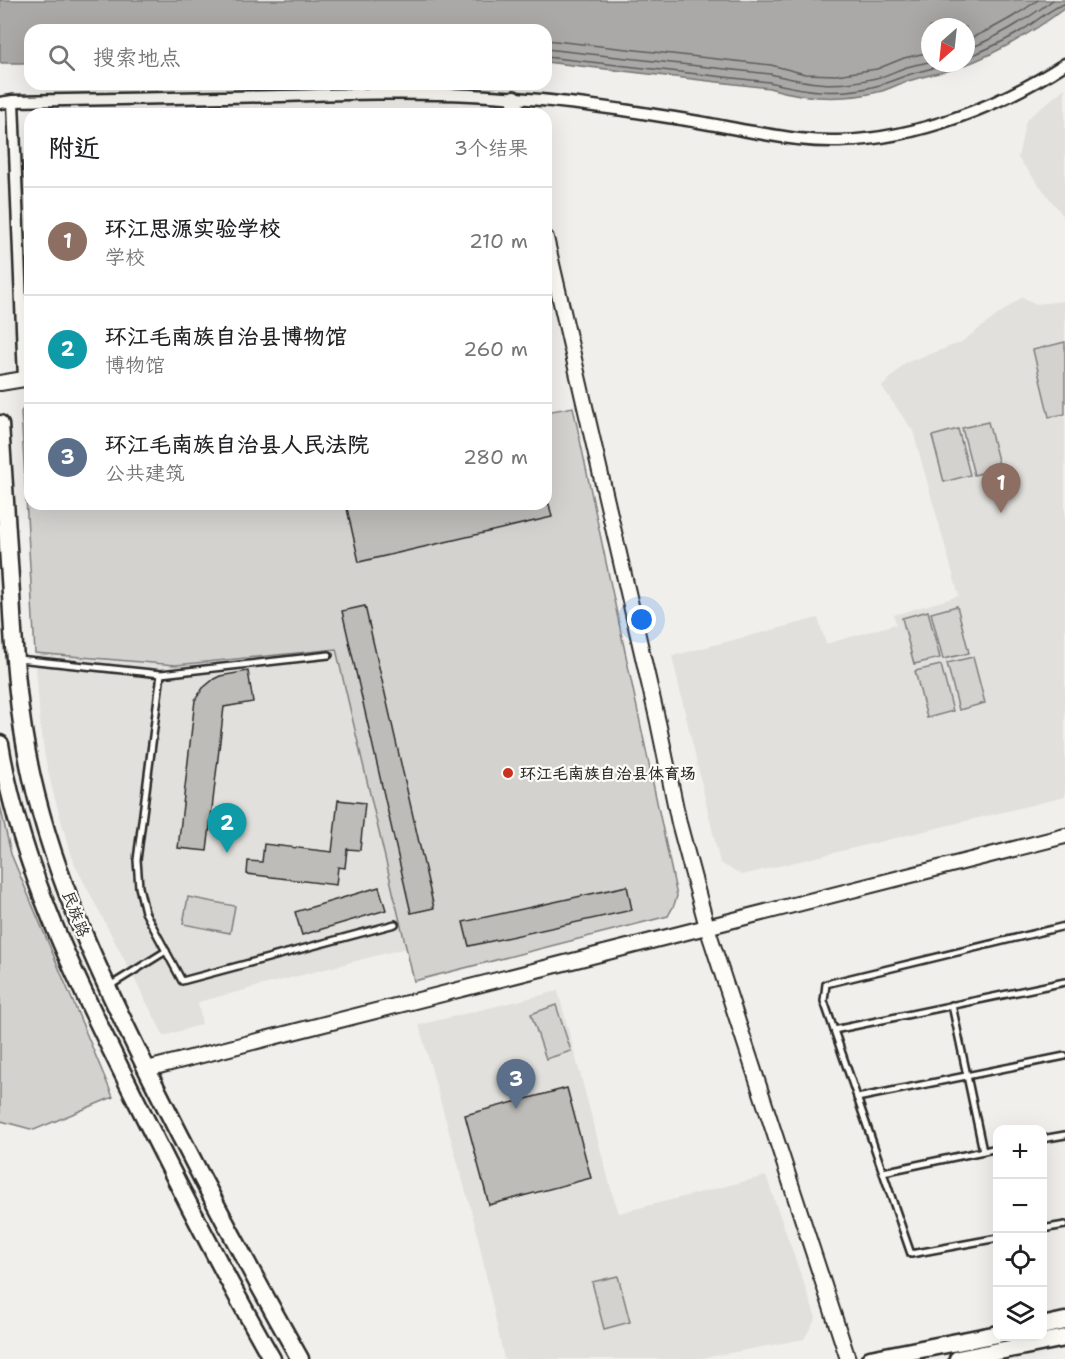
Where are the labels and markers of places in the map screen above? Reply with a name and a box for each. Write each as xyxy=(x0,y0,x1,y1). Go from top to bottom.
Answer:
pin: 1 xyxy=(982,464,1020,513)
place label: 环江毛南族自治县体育场 xyxy=(520,763,696,784)
marker: 环江毛南族自治县体育场 xyxy=(501,766,515,780)
pin: 2 xyxy=(208,804,246,853)
pin: 3 xyxy=(496,1060,536,1109)

